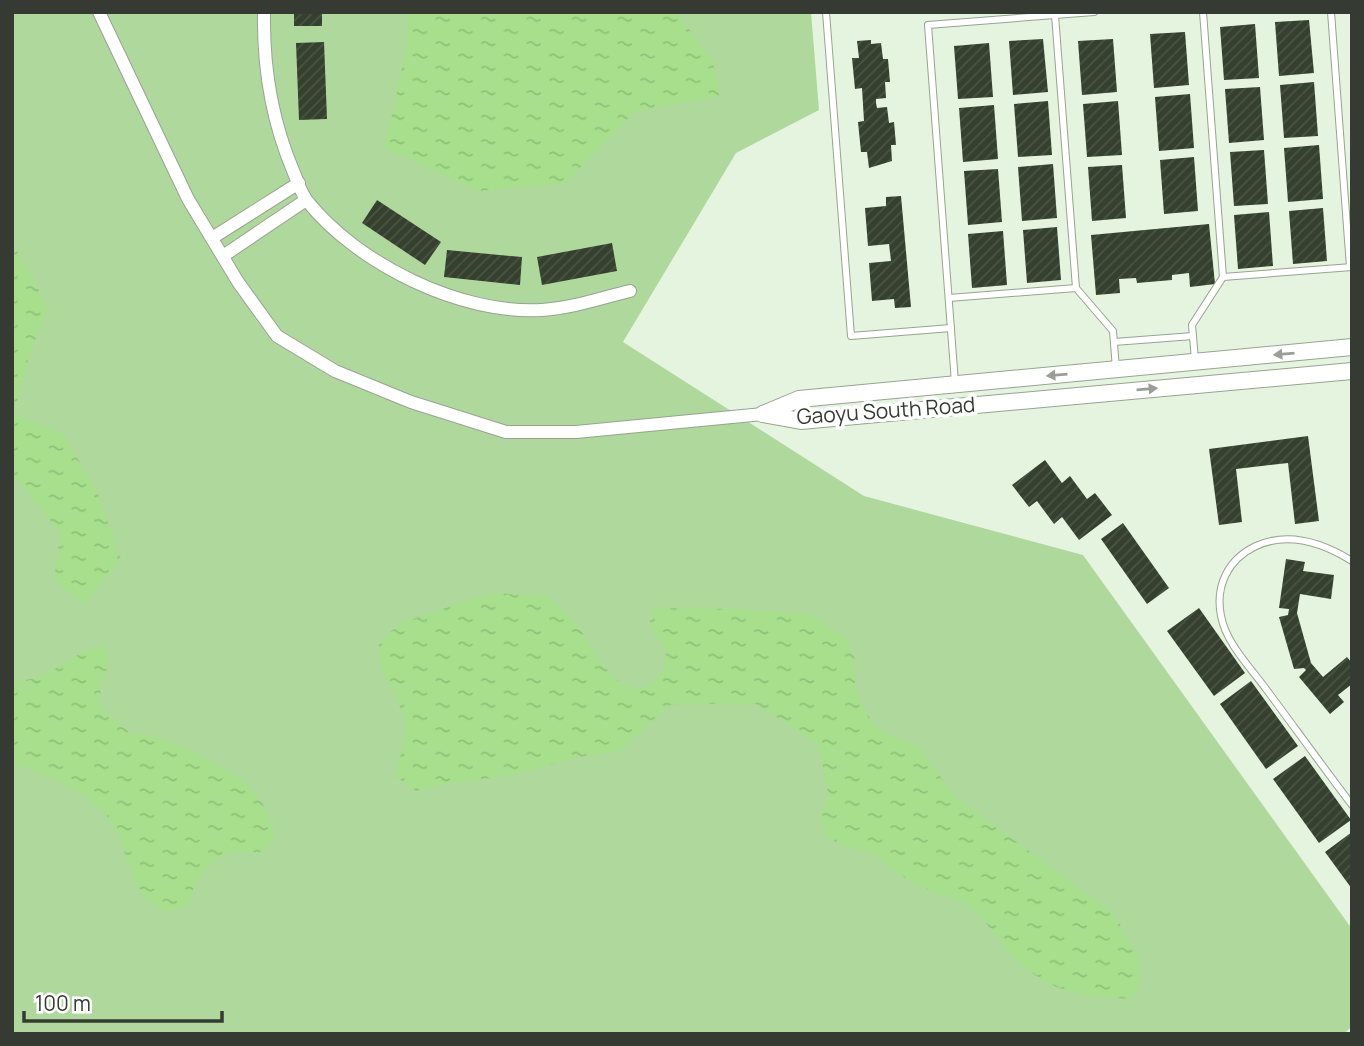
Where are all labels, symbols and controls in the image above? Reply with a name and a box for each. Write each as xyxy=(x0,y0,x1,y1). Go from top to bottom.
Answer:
one-way arrow xyxy=(1273,349,1295,360)
one-way arrow xyxy=(1046,370,1068,381)
one-way arrow xyxy=(1136,383,1158,394)
street label: Gaoyu South Road xyxy=(796,390,976,430)
scale bar xyxy=(24,979,222,1023)
text: 100 m xyxy=(35,989,91,1017)

